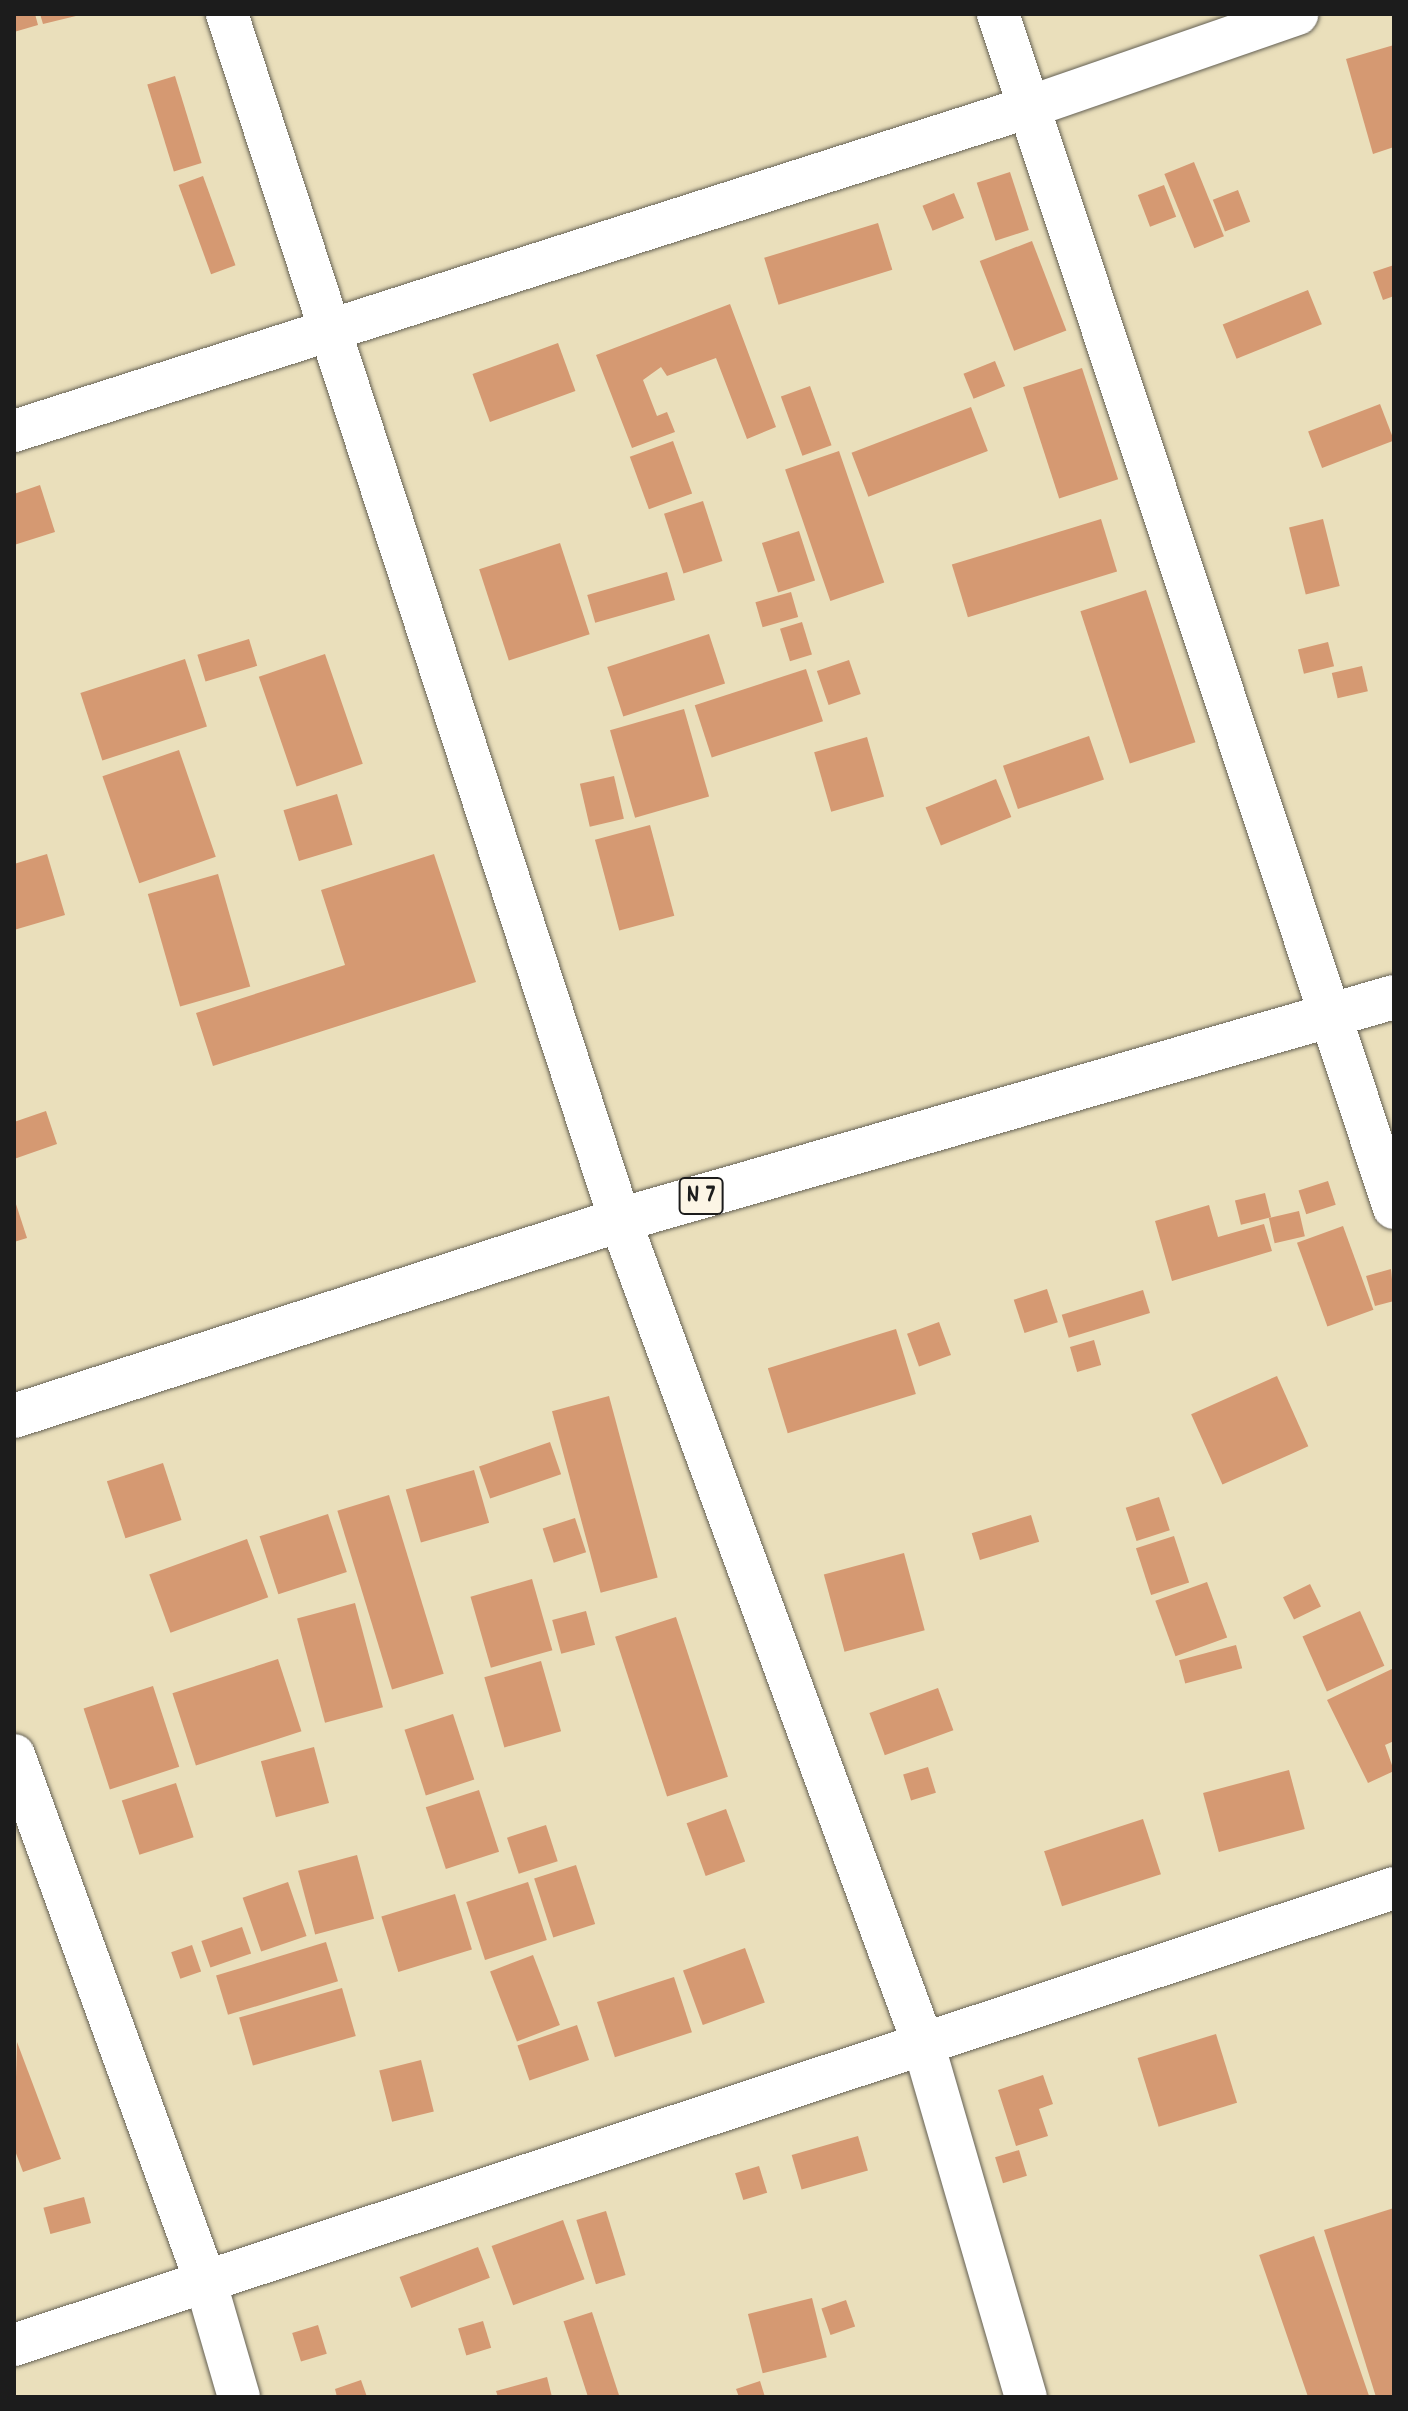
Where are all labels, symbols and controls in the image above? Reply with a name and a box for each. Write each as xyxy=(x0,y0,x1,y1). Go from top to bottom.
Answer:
road number: N 7 xyxy=(677,1174,725,1218)

